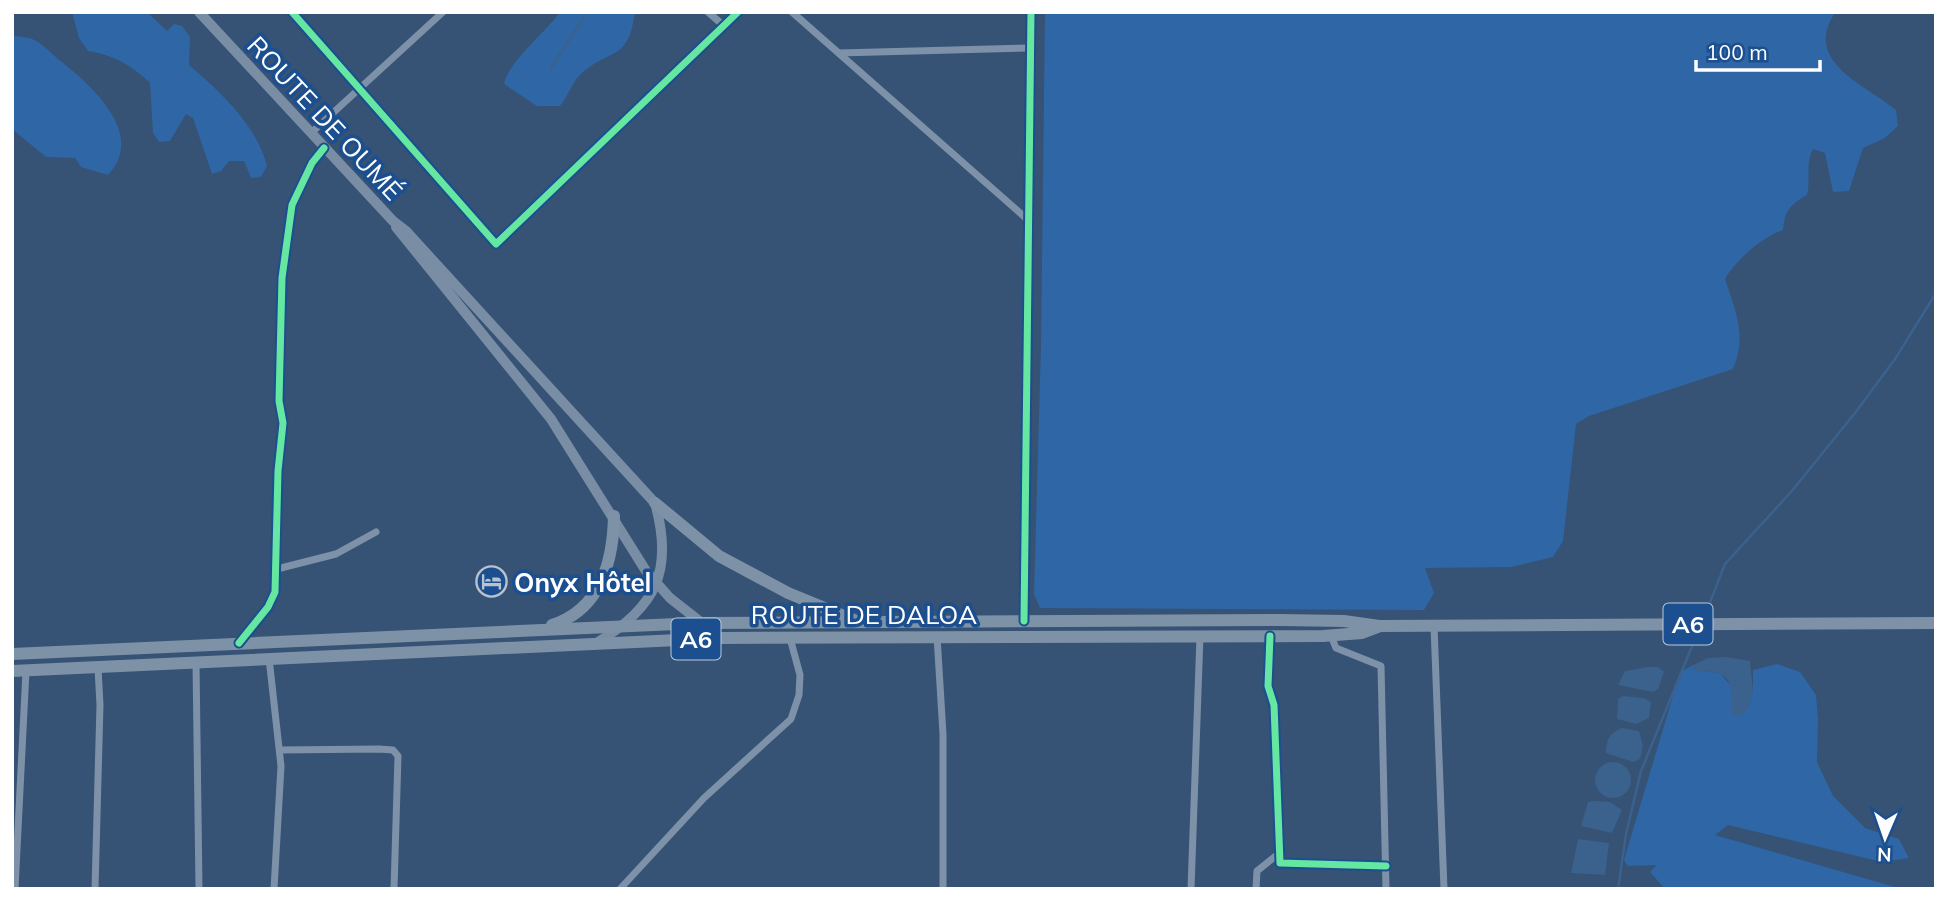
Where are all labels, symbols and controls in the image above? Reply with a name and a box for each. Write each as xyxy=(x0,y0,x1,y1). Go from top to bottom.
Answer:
scale bar xyxy=(1696,28,1820,72)
street label: ROUTE DE OUMÉ xyxy=(240,29,410,207)
text: 100 m xyxy=(1706,39,1768,65)
hotel icon: Onyx Hôtel xyxy=(474,565,508,599)
place label: Onyx Hôtel xyxy=(514,566,651,599)
street label: ROUTE DE DALOA xyxy=(751,598,977,631)
road number: A6 xyxy=(1664,604,1712,644)
road number: A6 xyxy=(672,618,720,660)
north arrow xyxy=(1850,803,1920,873)
text: N xyxy=(1877,843,1892,867)

